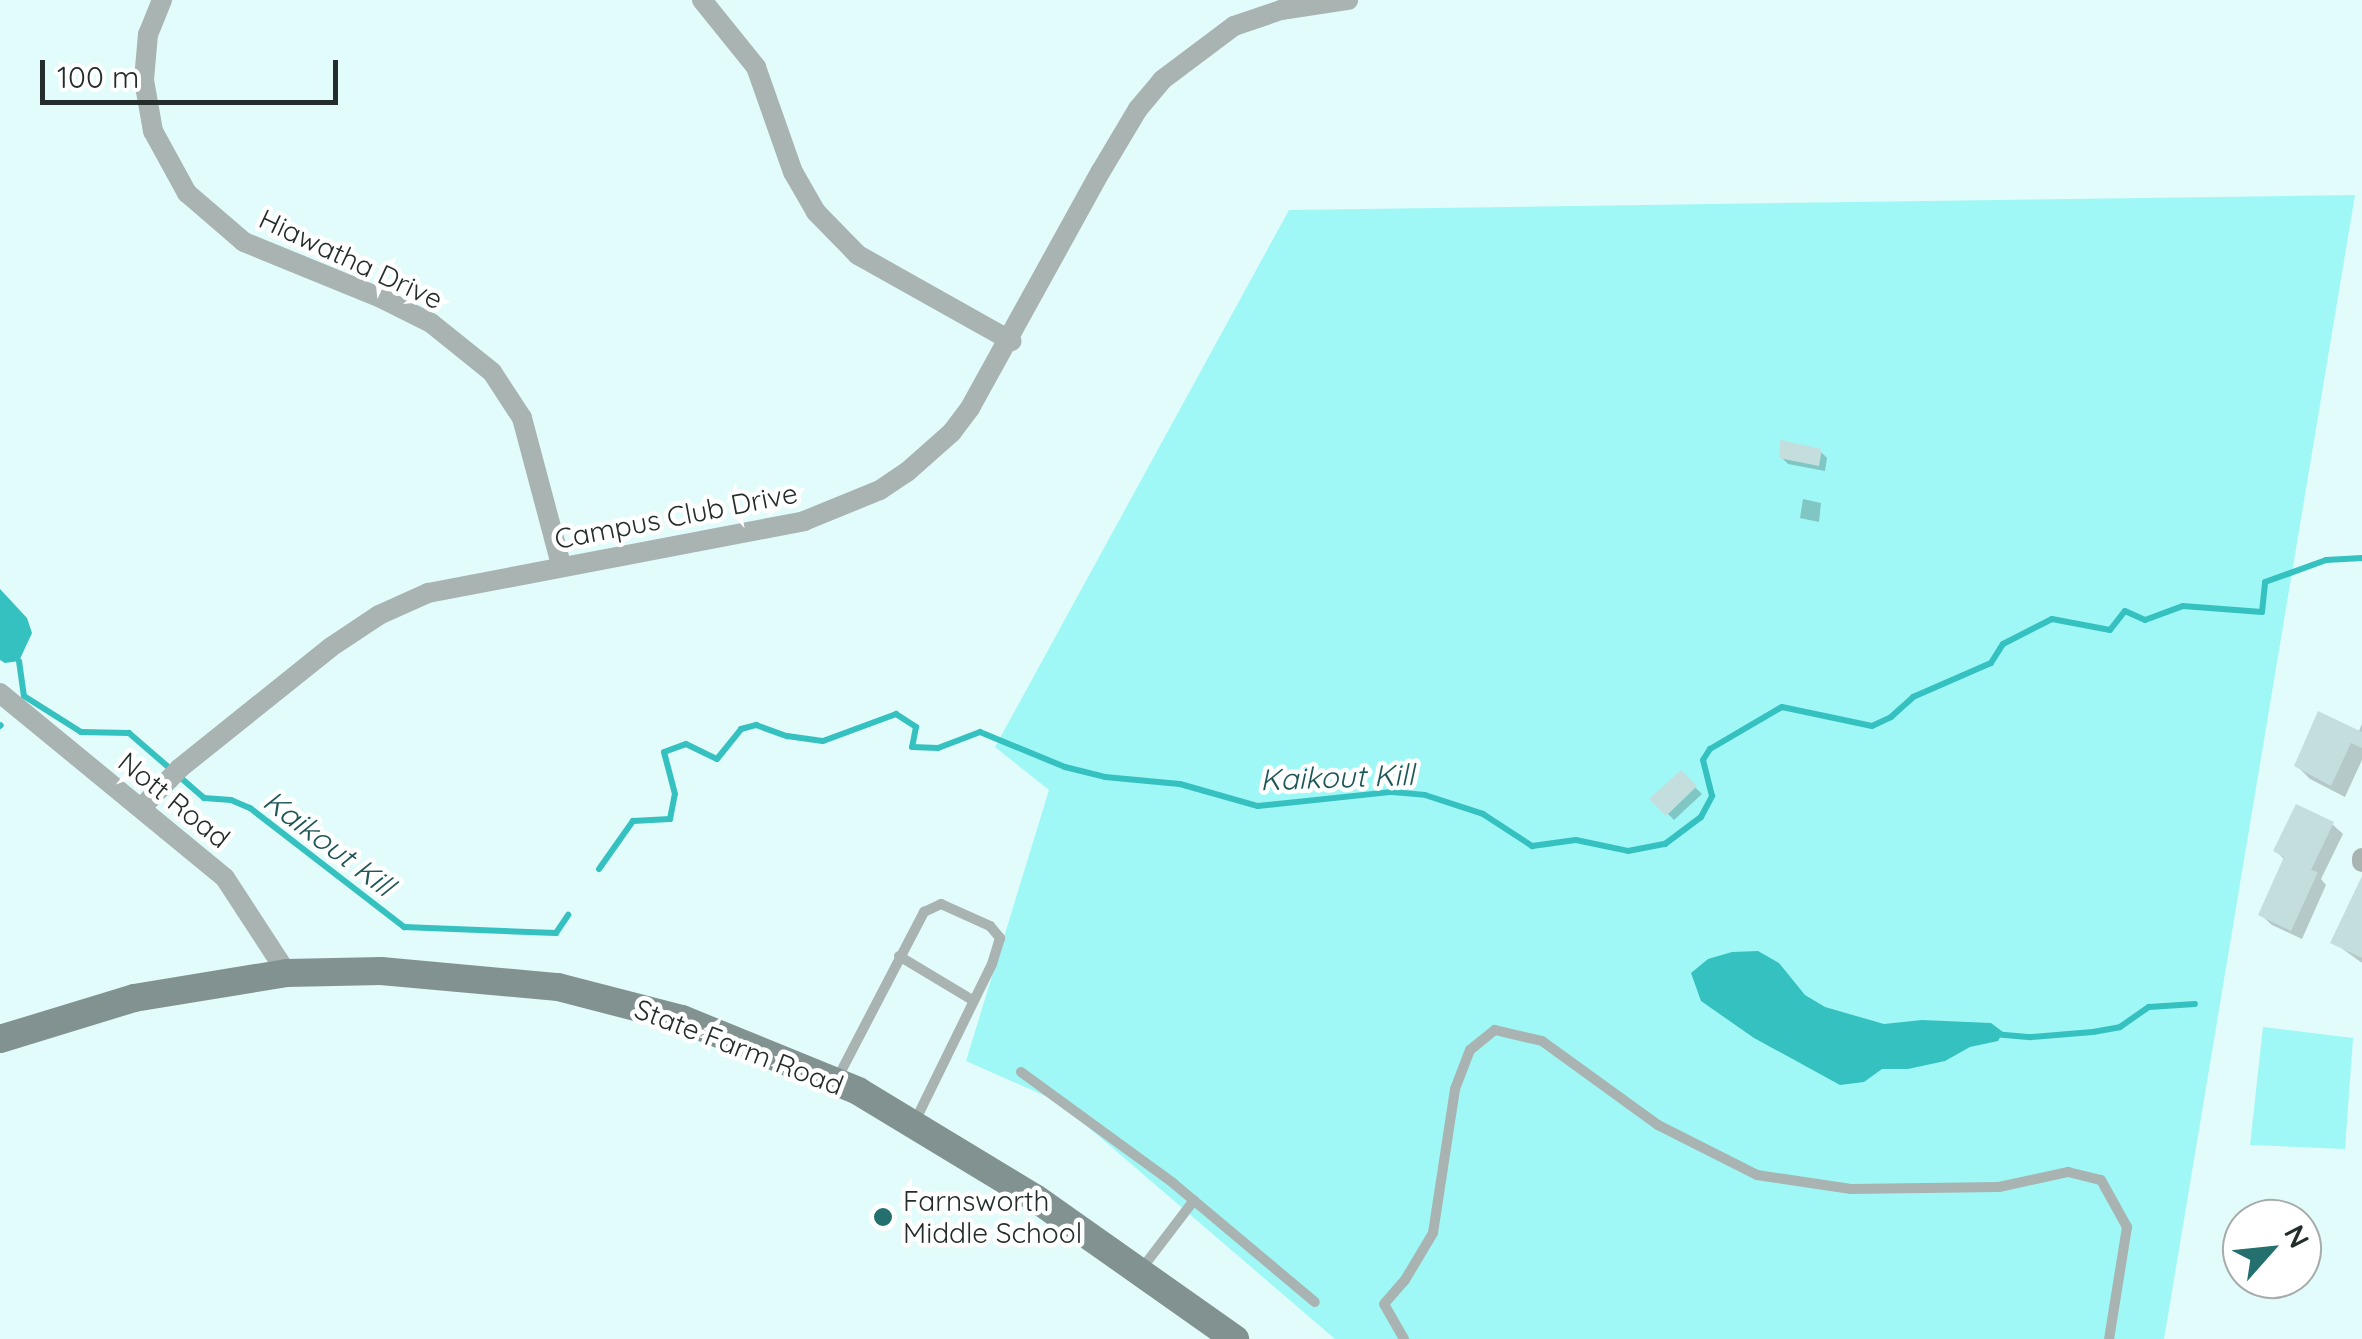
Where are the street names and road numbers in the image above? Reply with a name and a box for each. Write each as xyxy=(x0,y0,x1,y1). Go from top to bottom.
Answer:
street label: Hiawatha Drive xyxy=(254,202,448,316)
street label: Campus Club Drive xyxy=(552,476,800,556)
street label: Nott Road xyxy=(112,745,236,855)
street label: State Farm Road xyxy=(630,992,848,1102)

